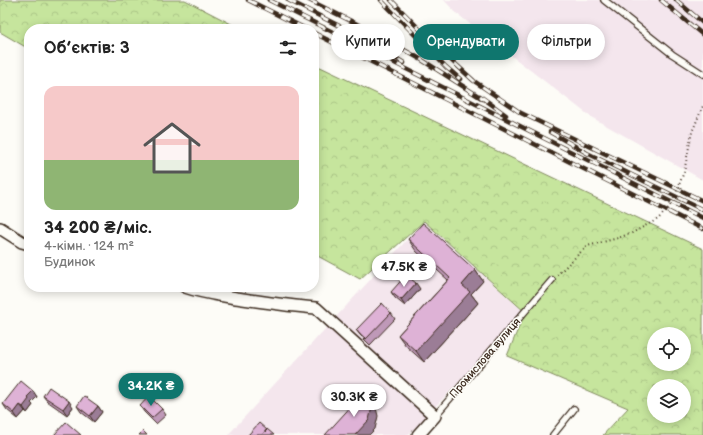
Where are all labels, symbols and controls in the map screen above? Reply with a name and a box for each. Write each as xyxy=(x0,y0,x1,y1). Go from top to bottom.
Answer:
chip: Купити xyxy=(331,24,405,60)
chip: Орендувати xyxy=(413,24,519,60)
chip: Фільтри xyxy=(527,24,605,60)
icon: filters xyxy=(277,37,299,59)
text: Об’єктів: 3 xyxy=(44,38,130,58)
icon: home xyxy=(136,112,208,184)
text: 34 200 ₴/міс. xyxy=(44,218,152,238)
text: 4-кімн. · 124 m² xyxy=(44,238,134,254)
text: Будинок xyxy=(44,254,95,270)
pin: 47.5K ₴ xyxy=(367,254,441,288)
text: 47.5K ₴ xyxy=(381,259,427,275)
street label: Промислова вулиця xyxy=(447,315,523,401)
map controls xyxy=(647,327,691,423)
button: locate xyxy=(647,327,691,371)
pin: 34.2K ₴ xyxy=(114,373,188,407)
text: 34.2K ₴ xyxy=(128,378,174,394)
button: layers xyxy=(647,379,691,423)
pin: 30.3K ₴ xyxy=(317,384,391,418)
text: 30.3K ₴ xyxy=(330,389,378,405)

